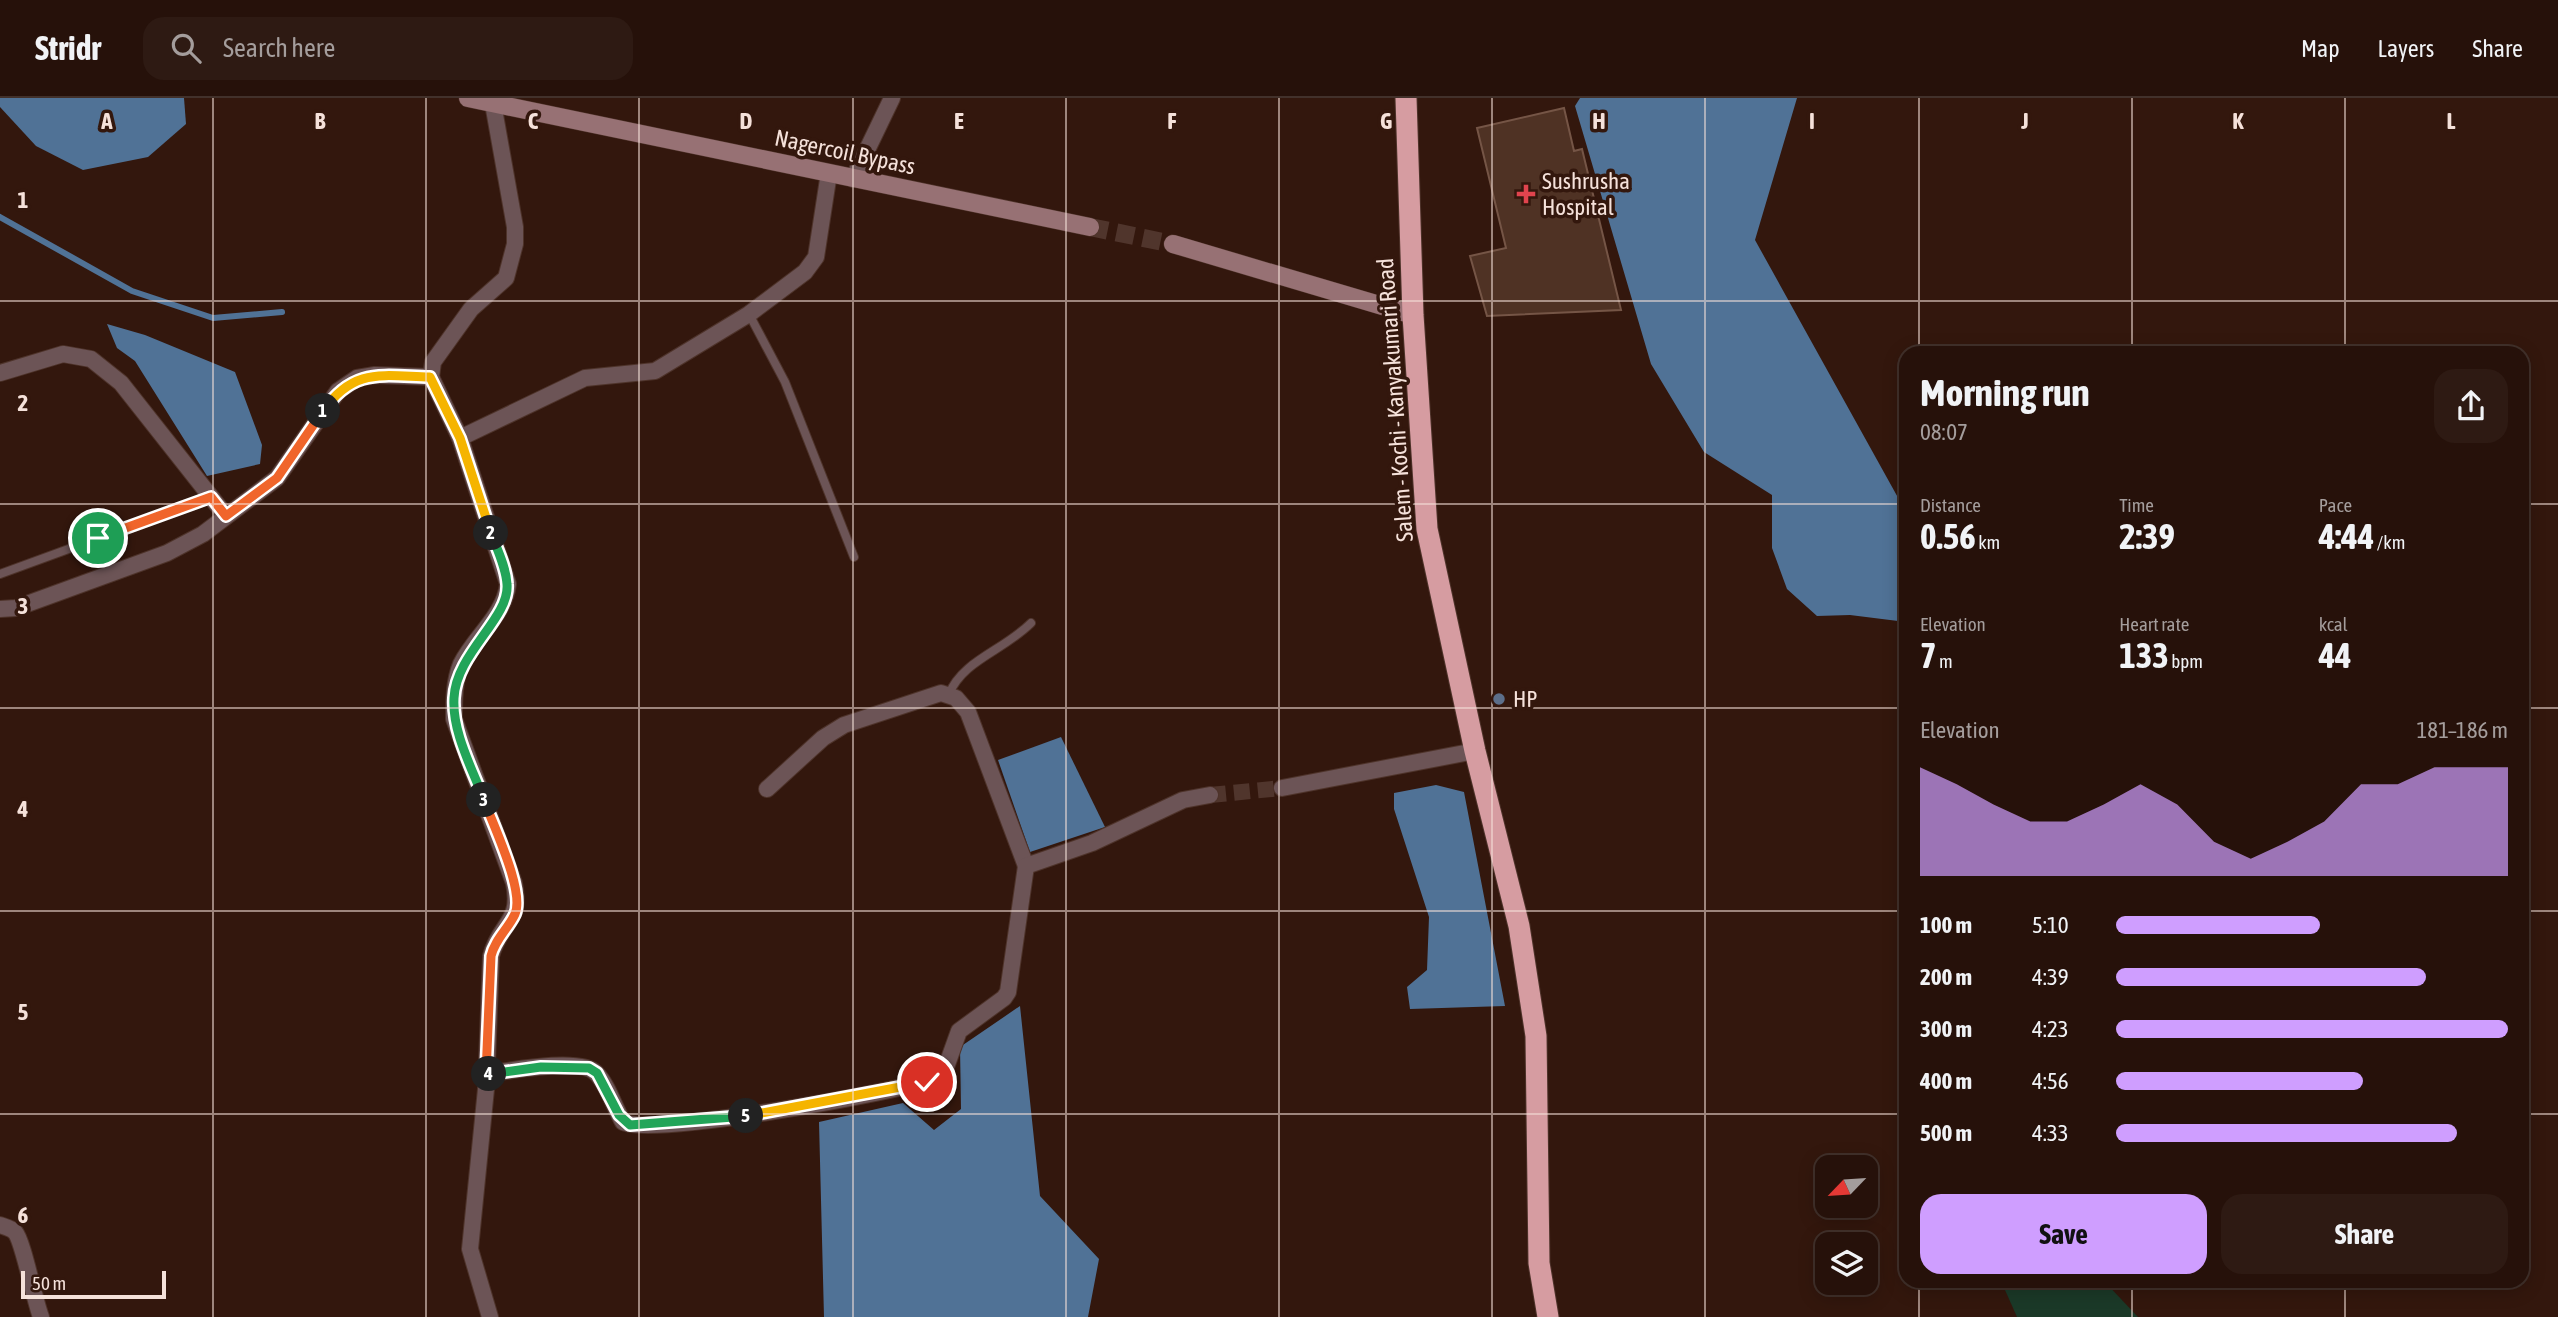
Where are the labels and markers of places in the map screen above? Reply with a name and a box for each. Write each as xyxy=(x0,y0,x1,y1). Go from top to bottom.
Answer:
place label: Sushrusha Hospital xyxy=(1542,168,1630,220)
marker: Sushrusha Hospital xyxy=(1516,184,1536,204)
pin: 1 xyxy=(306,394,340,428)
pin xyxy=(68,508,128,568)
pin: 2 xyxy=(474,516,508,550)
place label: HP xyxy=(1513,686,1538,712)
marker: HP xyxy=(1491,691,1507,707)
pin: 3 xyxy=(466,782,502,818)
pin xyxy=(897,1052,957,1112)
pin: 4 xyxy=(472,1056,506,1091)
pin: 5 xyxy=(728,1098,764,1134)

